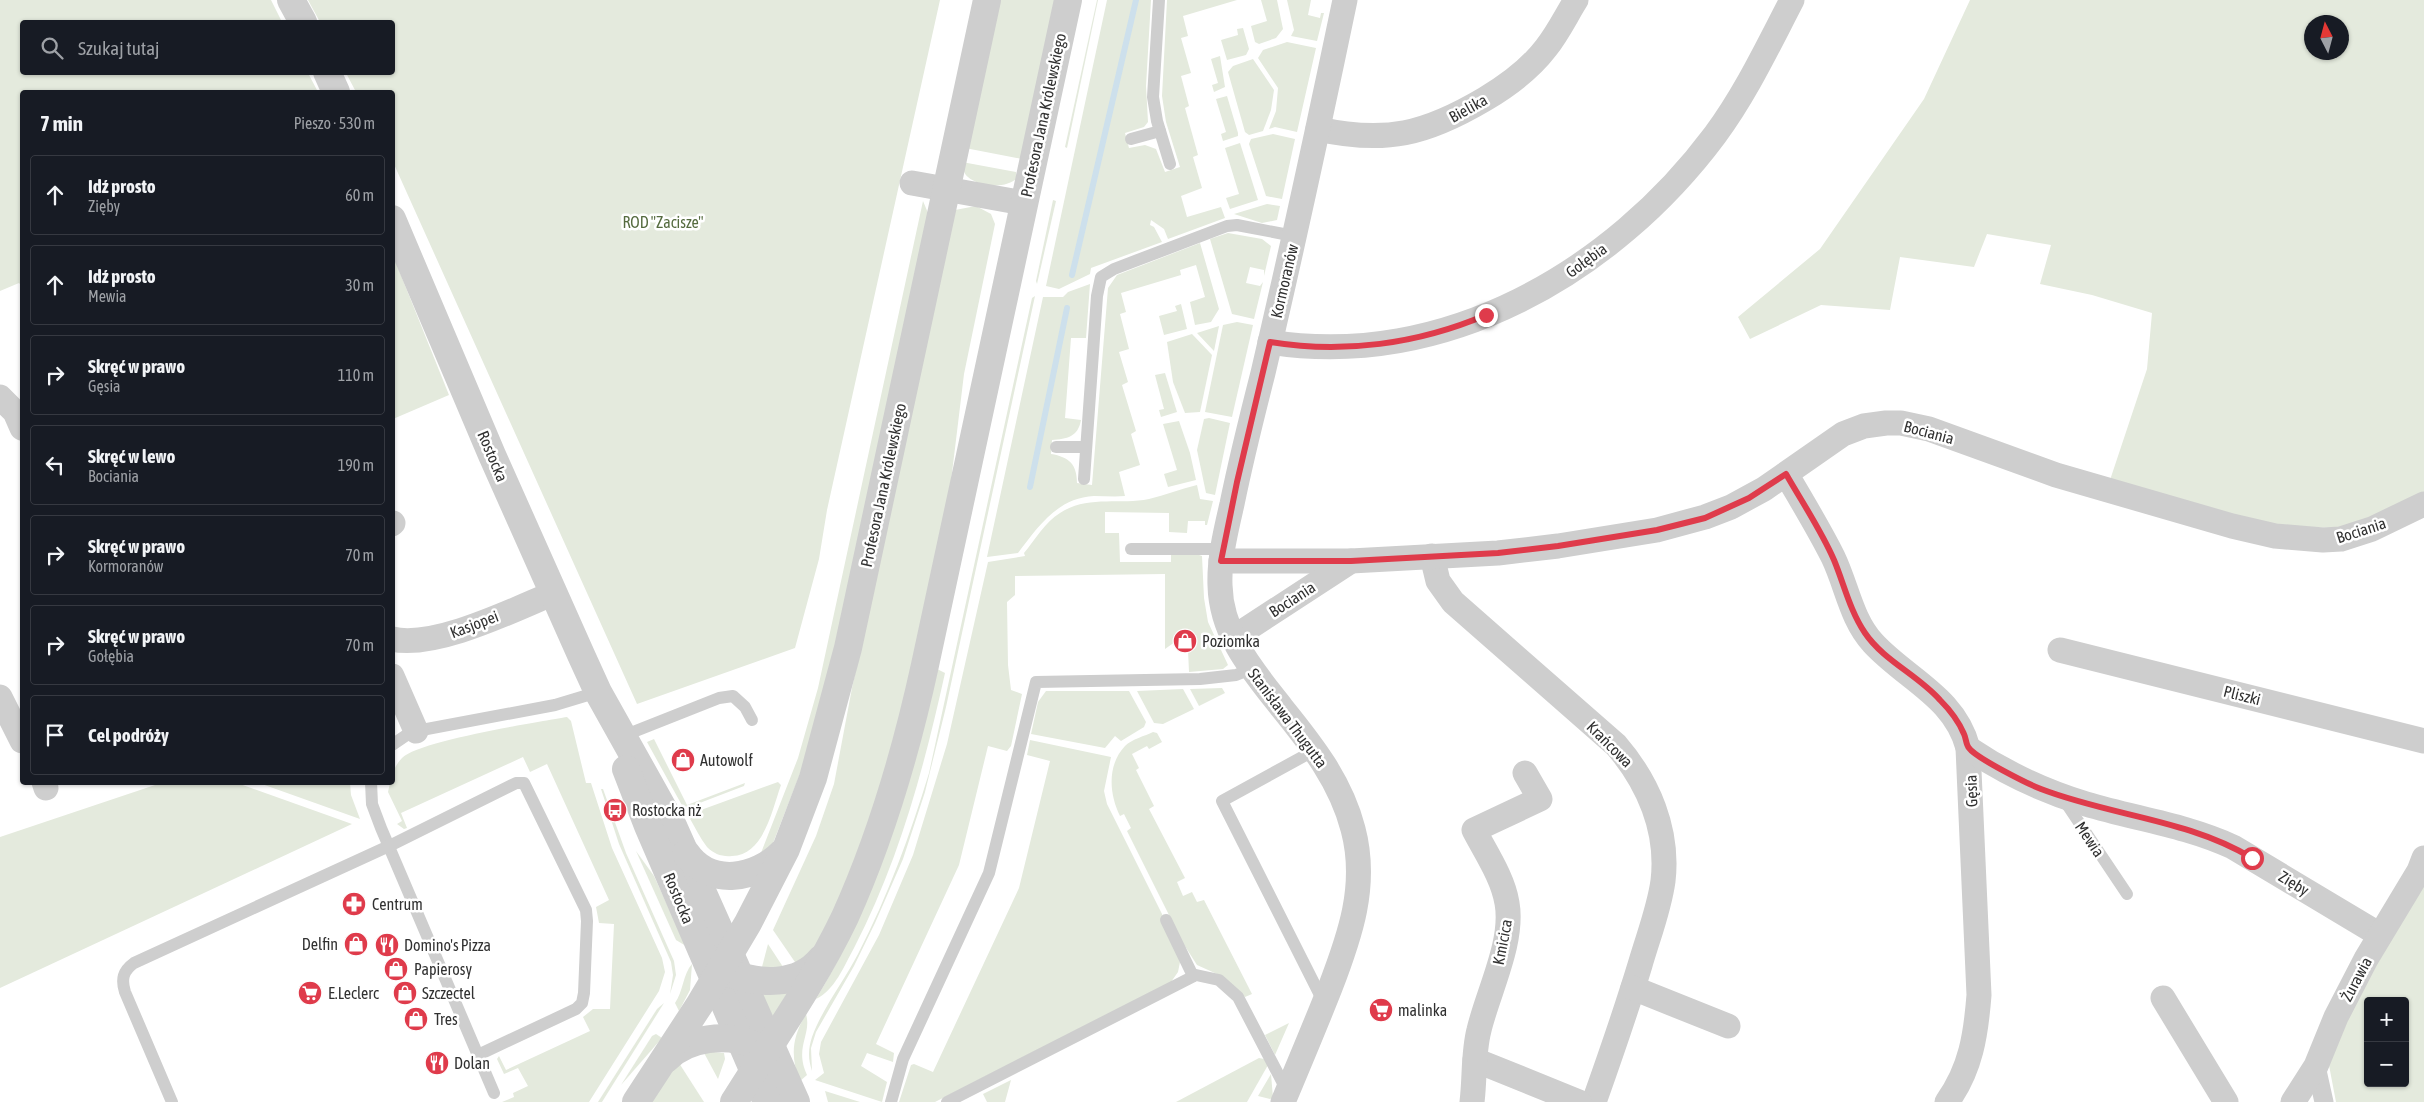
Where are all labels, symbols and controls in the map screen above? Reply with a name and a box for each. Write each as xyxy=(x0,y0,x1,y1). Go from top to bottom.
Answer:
north arrow xyxy=(2304,15,2349,60)
search box xyxy=(20,20,395,75)
street label: Profesora Jana Królewskiego xyxy=(1017,31,1070,199)
icon: search xyxy=(38,34,66,62)
text: Szukaj tutaj xyxy=(78,37,160,59)
street label: Bielika xyxy=(1446,90,1490,126)
text: 7 min xyxy=(40,111,83,135)
text: Pieszo · 530 m xyxy=(294,114,375,132)
text: Idź prosto xyxy=(88,175,156,197)
icon: ahead xyxy=(41,181,69,209)
text: 60 m xyxy=(345,186,374,204)
text: Zięby xyxy=(88,197,120,215)
park label: ROD "Zacisze" xyxy=(622,213,704,231)
street label: Gołębia xyxy=(1562,239,1611,282)
street label: Kormoranów xyxy=(1267,242,1301,320)
text: Idź prosto xyxy=(88,265,156,287)
icon: ahead xyxy=(41,271,69,299)
text: 30 m xyxy=(345,276,374,294)
text: Mewia xyxy=(88,287,127,305)
route end xyxy=(1475,304,1498,327)
text: Skręć w prawo xyxy=(88,355,185,377)
icon: right xyxy=(41,361,69,389)
text: 110 m xyxy=(338,366,374,384)
text: Gęsia xyxy=(88,377,121,395)
street label: Profesora Jana Królewskiego xyxy=(857,401,910,569)
street label: Bociania xyxy=(1902,417,1956,447)
street label: Rostocka xyxy=(474,428,512,484)
text: Skręć w lewo xyxy=(88,445,175,467)
icon: left xyxy=(41,451,69,479)
text: 190 m xyxy=(338,456,374,474)
text: Bociania xyxy=(88,467,139,485)
street label: Bociania xyxy=(2334,514,2388,546)
text: Skręć w prawo xyxy=(88,535,185,557)
icon: right xyxy=(41,541,69,569)
text: 70 m xyxy=(345,546,374,564)
text: Kormoranów xyxy=(88,557,163,575)
street label: Bociania xyxy=(1266,578,1318,620)
street label: Kasjopei xyxy=(447,607,501,642)
text: Skręć w prawo xyxy=(88,625,185,647)
shop icon: Poziomka xyxy=(1172,628,1198,654)
icon: right xyxy=(41,631,69,659)
place label: Poziomka xyxy=(1202,632,1260,650)
text: 70 m xyxy=(345,636,374,654)
text: Gołębia xyxy=(88,647,134,665)
street label: Stanisława Thugutta xyxy=(1244,665,1331,772)
street label: Pliszki xyxy=(2222,682,2262,708)
street label: Krańcowa xyxy=(1583,717,1637,771)
icon: arrive xyxy=(41,721,69,749)
text: Cel podróży xyxy=(88,724,169,746)
shop icon: Autowolf xyxy=(670,747,696,773)
place label: Autowolf xyxy=(700,751,754,769)
street label: Gęsia xyxy=(1961,774,1982,808)
bus stop icon: Rostocka nż xyxy=(602,797,628,823)
place label: Rostocka nż xyxy=(632,801,701,819)
street label: Mewia xyxy=(2072,818,2108,860)
route start xyxy=(2241,847,2264,870)
street label: Zięby xyxy=(2275,867,2313,900)
street label: Rostocka xyxy=(660,870,698,926)
pharmacy icon: Centrum xyxy=(341,891,367,917)
place label: Centrum xyxy=(372,895,423,913)
street label: Kmicica xyxy=(1489,918,1515,966)
shop icon: Delfin xyxy=(343,931,369,957)
restaurant icon: Domino's Pizza xyxy=(374,932,400,958)
place label: Delfin xyxy=(302,935,338,953)
place label: Domino's Pizza xyxy=(404,936,491,954)
street label: Żurawia xyxy=(2337,954,2375,1004)
shop icon: Papierosy xyxy=(383,956,409,982)
place label: Papierosy xyxy=(414,960,472,979)
supermarket icon: E.Leclerc xyxy=(297,980,323,1006)
shop icon: Szczectel xyxy=(392,980,418,1006)
place label: E.Leclerc xyxy=(328,984,379,1002)
place label: Szczectel xyxy=(422,984,476,1002)
supermarket icon: malinka xyxy=(1368,997,1394,1023)
map controls xyxy=(2364,997,2409,1087)
button: + xyxy=(2364,997,2409,1042)
place label: malinka xyxy=(1398,1001,1447,1019)
shop icon: Tres xyxy=(403,1006,429,1032)
place label: Tres xyxy=(434,1010,458,1028)
button: − xyxy=(2364,1042,2409,1087)
restaurant icon: Dolan xyxy=(424,1050,450,1076)
place label: Dolan xyxy=(454,1054,490,1072)

